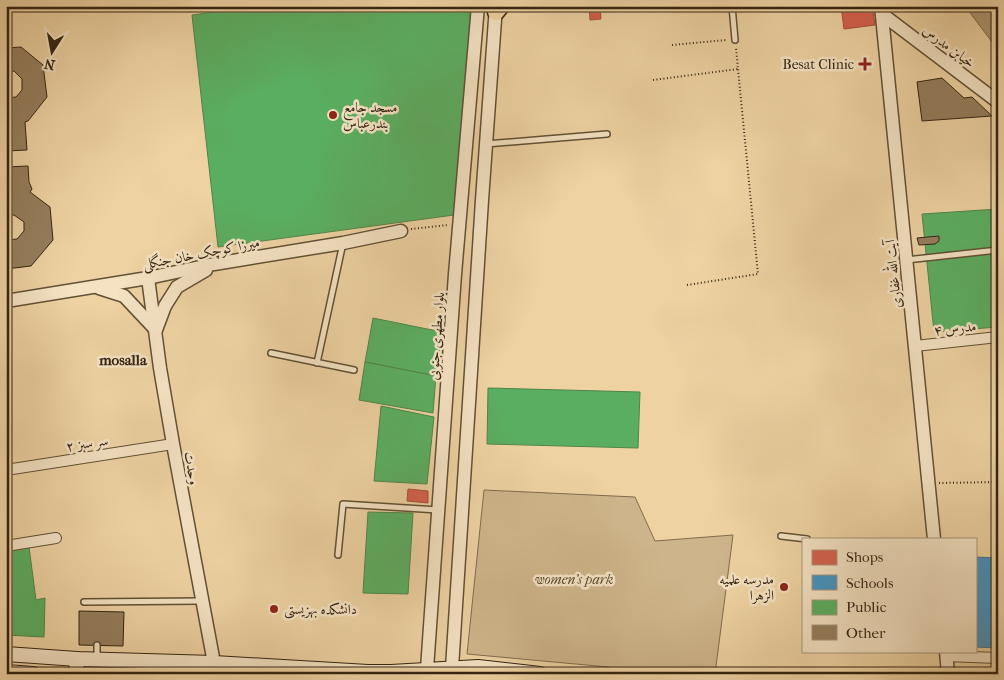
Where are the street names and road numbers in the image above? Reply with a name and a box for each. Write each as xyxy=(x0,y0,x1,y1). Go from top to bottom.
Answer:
street label: خیابن مدرس xyxy=(919,21,978,71)
street label: میرزا کوچک خان جنگلی xyxy=(141,233,261,274)
street label: آیت الله غفاری xyxy=(878,237,906,309)
street label: بلوار مطهری جنوبی xyxy=(425,291,449,381)
street label: مدرس ۴ xyxy=(933,318,977,339)
street label: سر سبز ۲ xyxy=(65,432,110,456)
street label: وحدت xyxy=(180,450,203,486)

